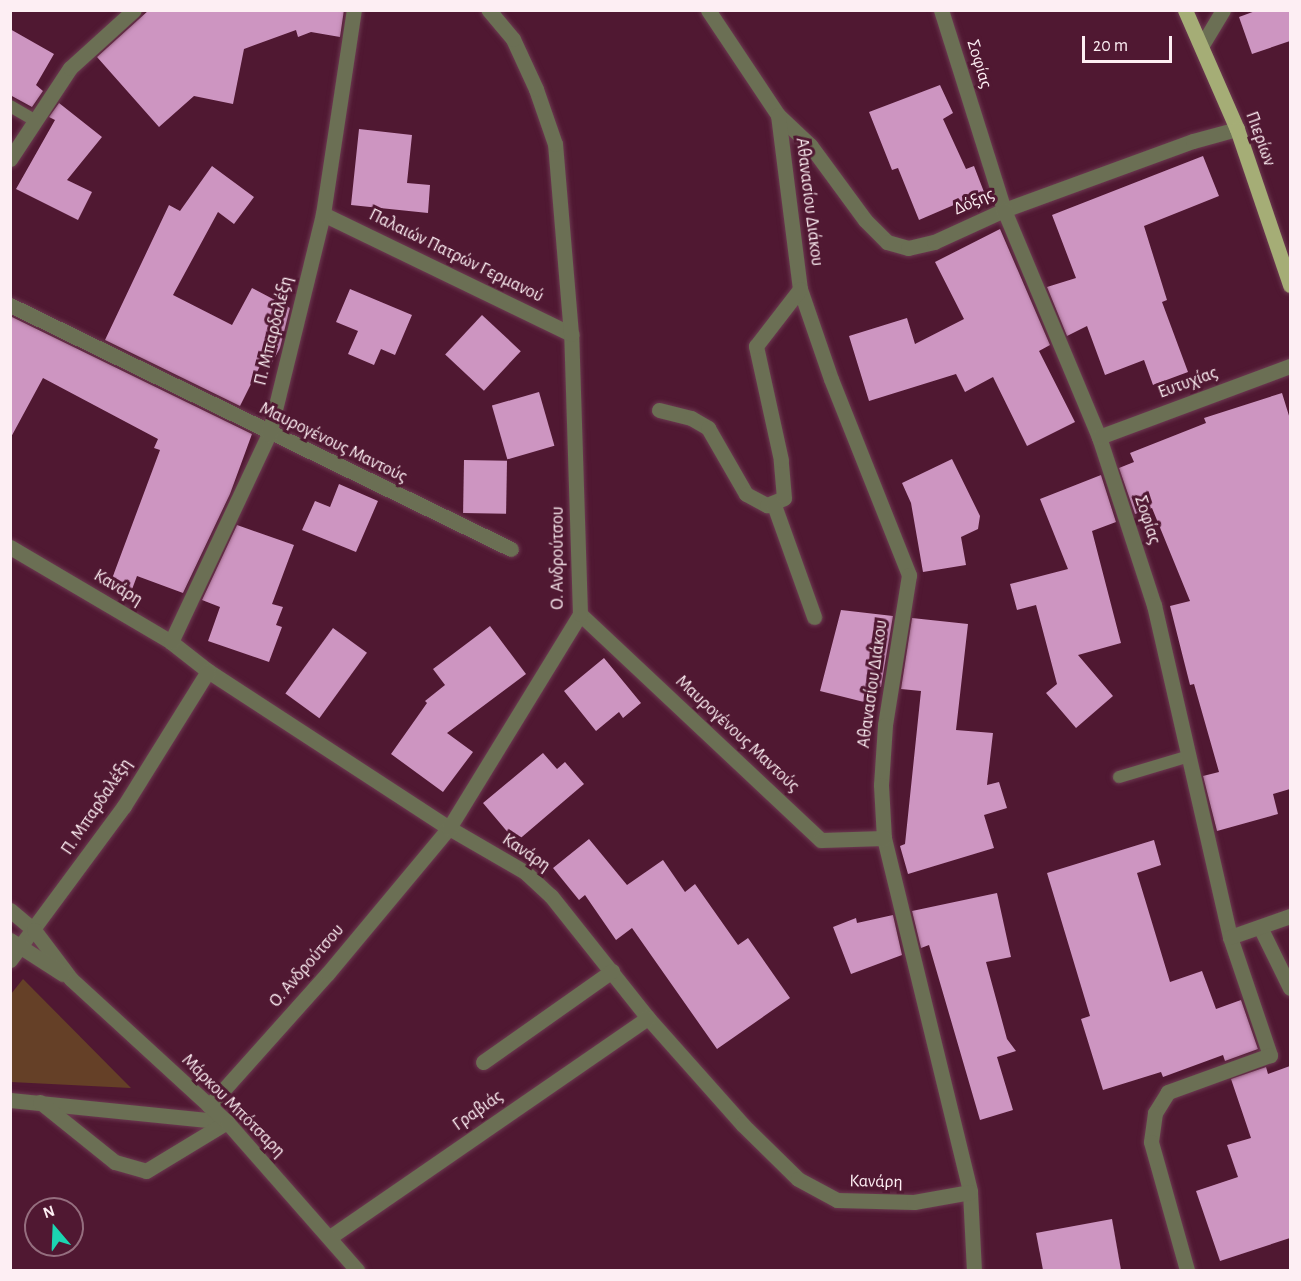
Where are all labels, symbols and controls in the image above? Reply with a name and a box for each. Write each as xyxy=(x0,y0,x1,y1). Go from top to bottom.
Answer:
scale bar xyxy=(1085,24,1175,62)
street label: Σοφίας xyxy=(961,37,997,91)
text: 20 m xyxy=(1093,37,1128,55)
street label: Πιερίων xyxy=(1240,109,1280,169)
street label: Αθανασίου Διάκου xyxy=(790,137,828,267)
street label: Δόξης xyxy=(950,184,998,220)
street label: Παλαιών Πατρών Γερμανού xyxy=(365,204,547,308)
street label: Π. Μπαρδαλέξη xyxy=(250,274,298,388)
street label: Ευτυχίας xyxy=(1155,362,1221,404)
street label: Μαυρογένους Μαντούς xyxy=(256,398,410,488)
street label: Σοφίας xyxy=(1129,493,1165,547)
street label: Ο. Ανδρούτσου xyxy=(547,506,569,610)
street label: Κανάρη xyxy=(90,565,146,611)
street label: Αθανασίου Διάκου xyxy=(853,619,893,749)
street label: Μαυρογένους Μαντούς xyxy=(671,671,803,797)
street label: Π. Μπαρδαλέξη xyxy=(57,755,137,859)
street label: Κανάρη xyxy=(498,829,554,877)
street label: Ο. Ανδρούτσου xyxy=(265,920,349,1012)
street label: Μάρκου Μπότσαρη xyxy=(177,1050,289,1162)
street label: Γραβιάς xyxy=(449,1086,507,1136)
street label: Κανάρη xyxy=(849,1171,903,1193)
north arrow xyxy=(24,1197,84,1257)
text: N xyxy=(41,1202,57,1221)

